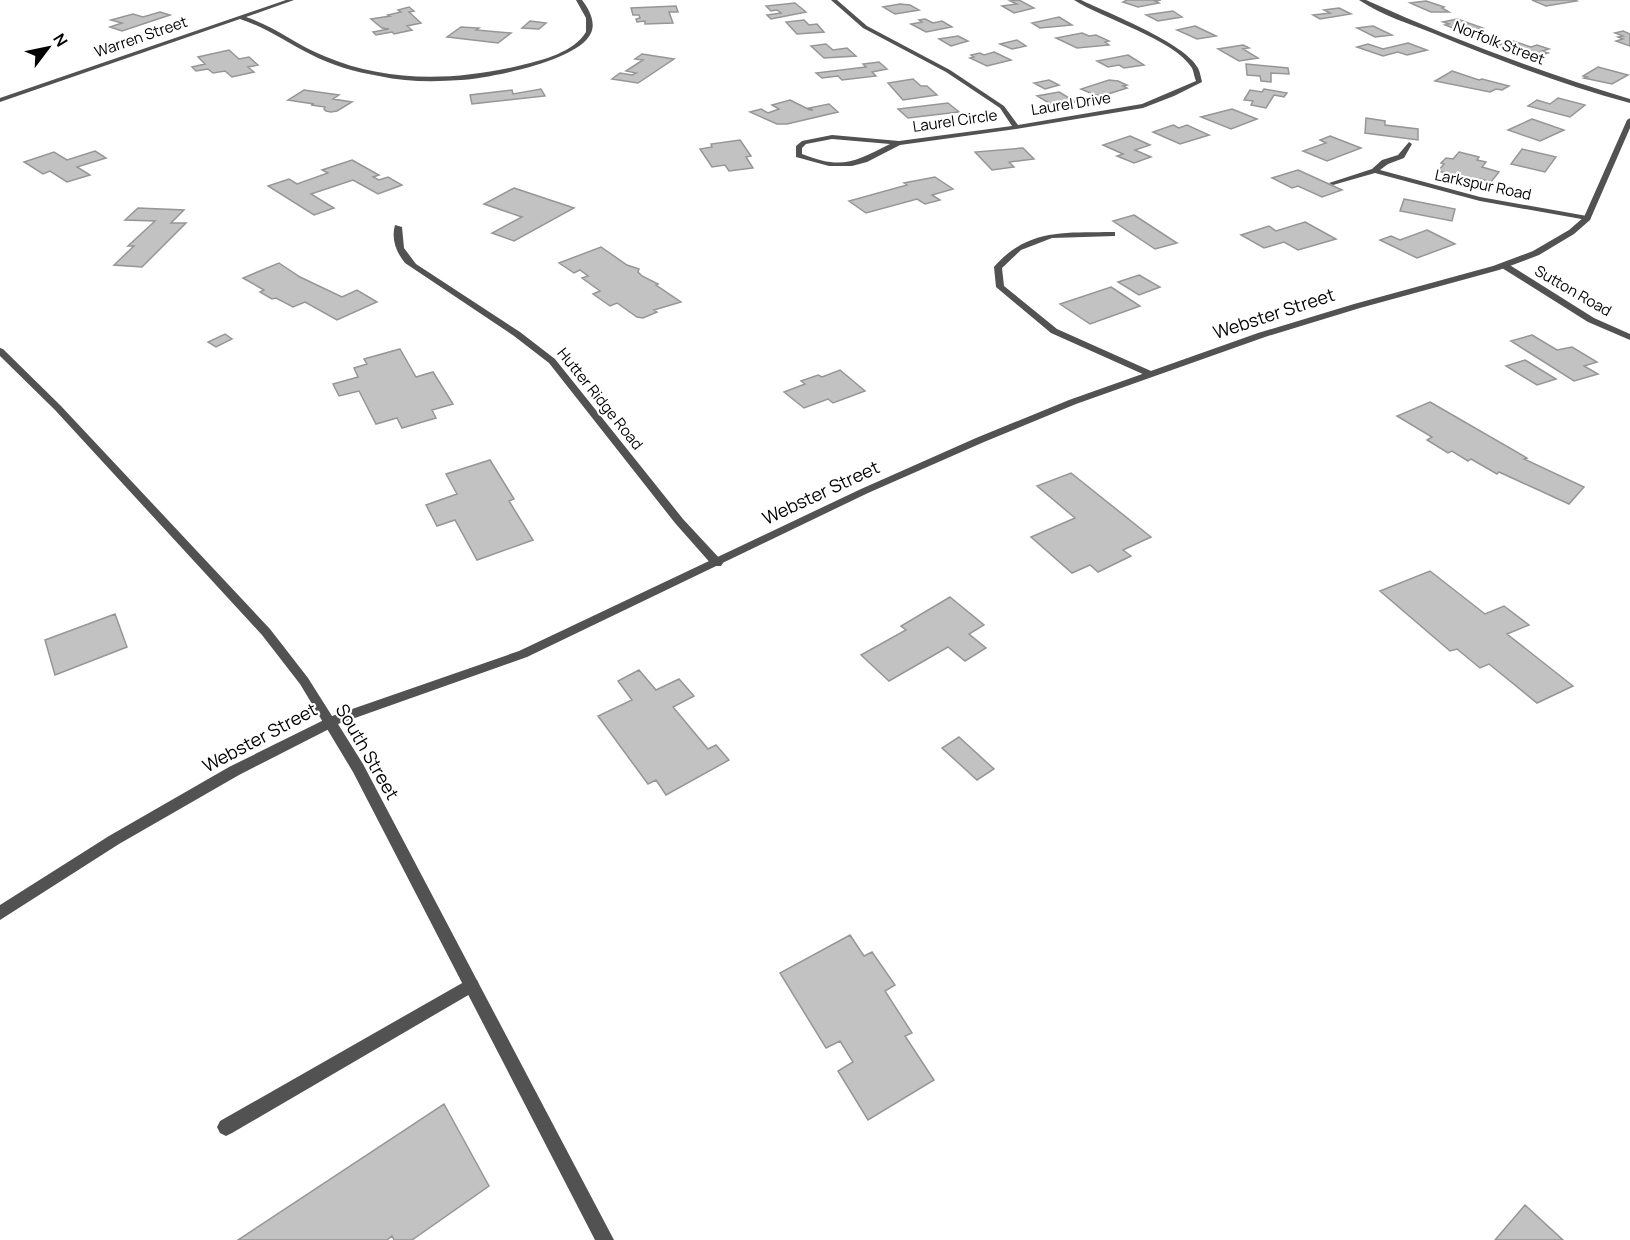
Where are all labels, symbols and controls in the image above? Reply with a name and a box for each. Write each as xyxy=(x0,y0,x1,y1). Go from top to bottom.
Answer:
street label: Warren Street xyxy=(92,11,190,62)
street label: Norfolk Street xyxy=(1450,15,1548,70)
north arrow xyxy=(18,18,78,78)
text: N xyxy=(48,29,73,51)
street label: Laurel Drive xyxy=(1030,87,1113,120)
street label: Laurel Circle xyxy=(911,104,999,137)
street label: Larkspur Road xyxy=(1433,164,1533,205)
street label: Sutton Road xyxy=(1531,260,1616,321)
street label: Webster Street xyxy=(1210,282,1338,344)
street label: Hutter Ridge Road xyxy=(553,343,648,454)
street label: Webster Street xyxy=(758,454,883,530)
street label: Webster Street xyxy=(198,697,321,777)
street label: South Street xyxy=(331,699,405,804)

